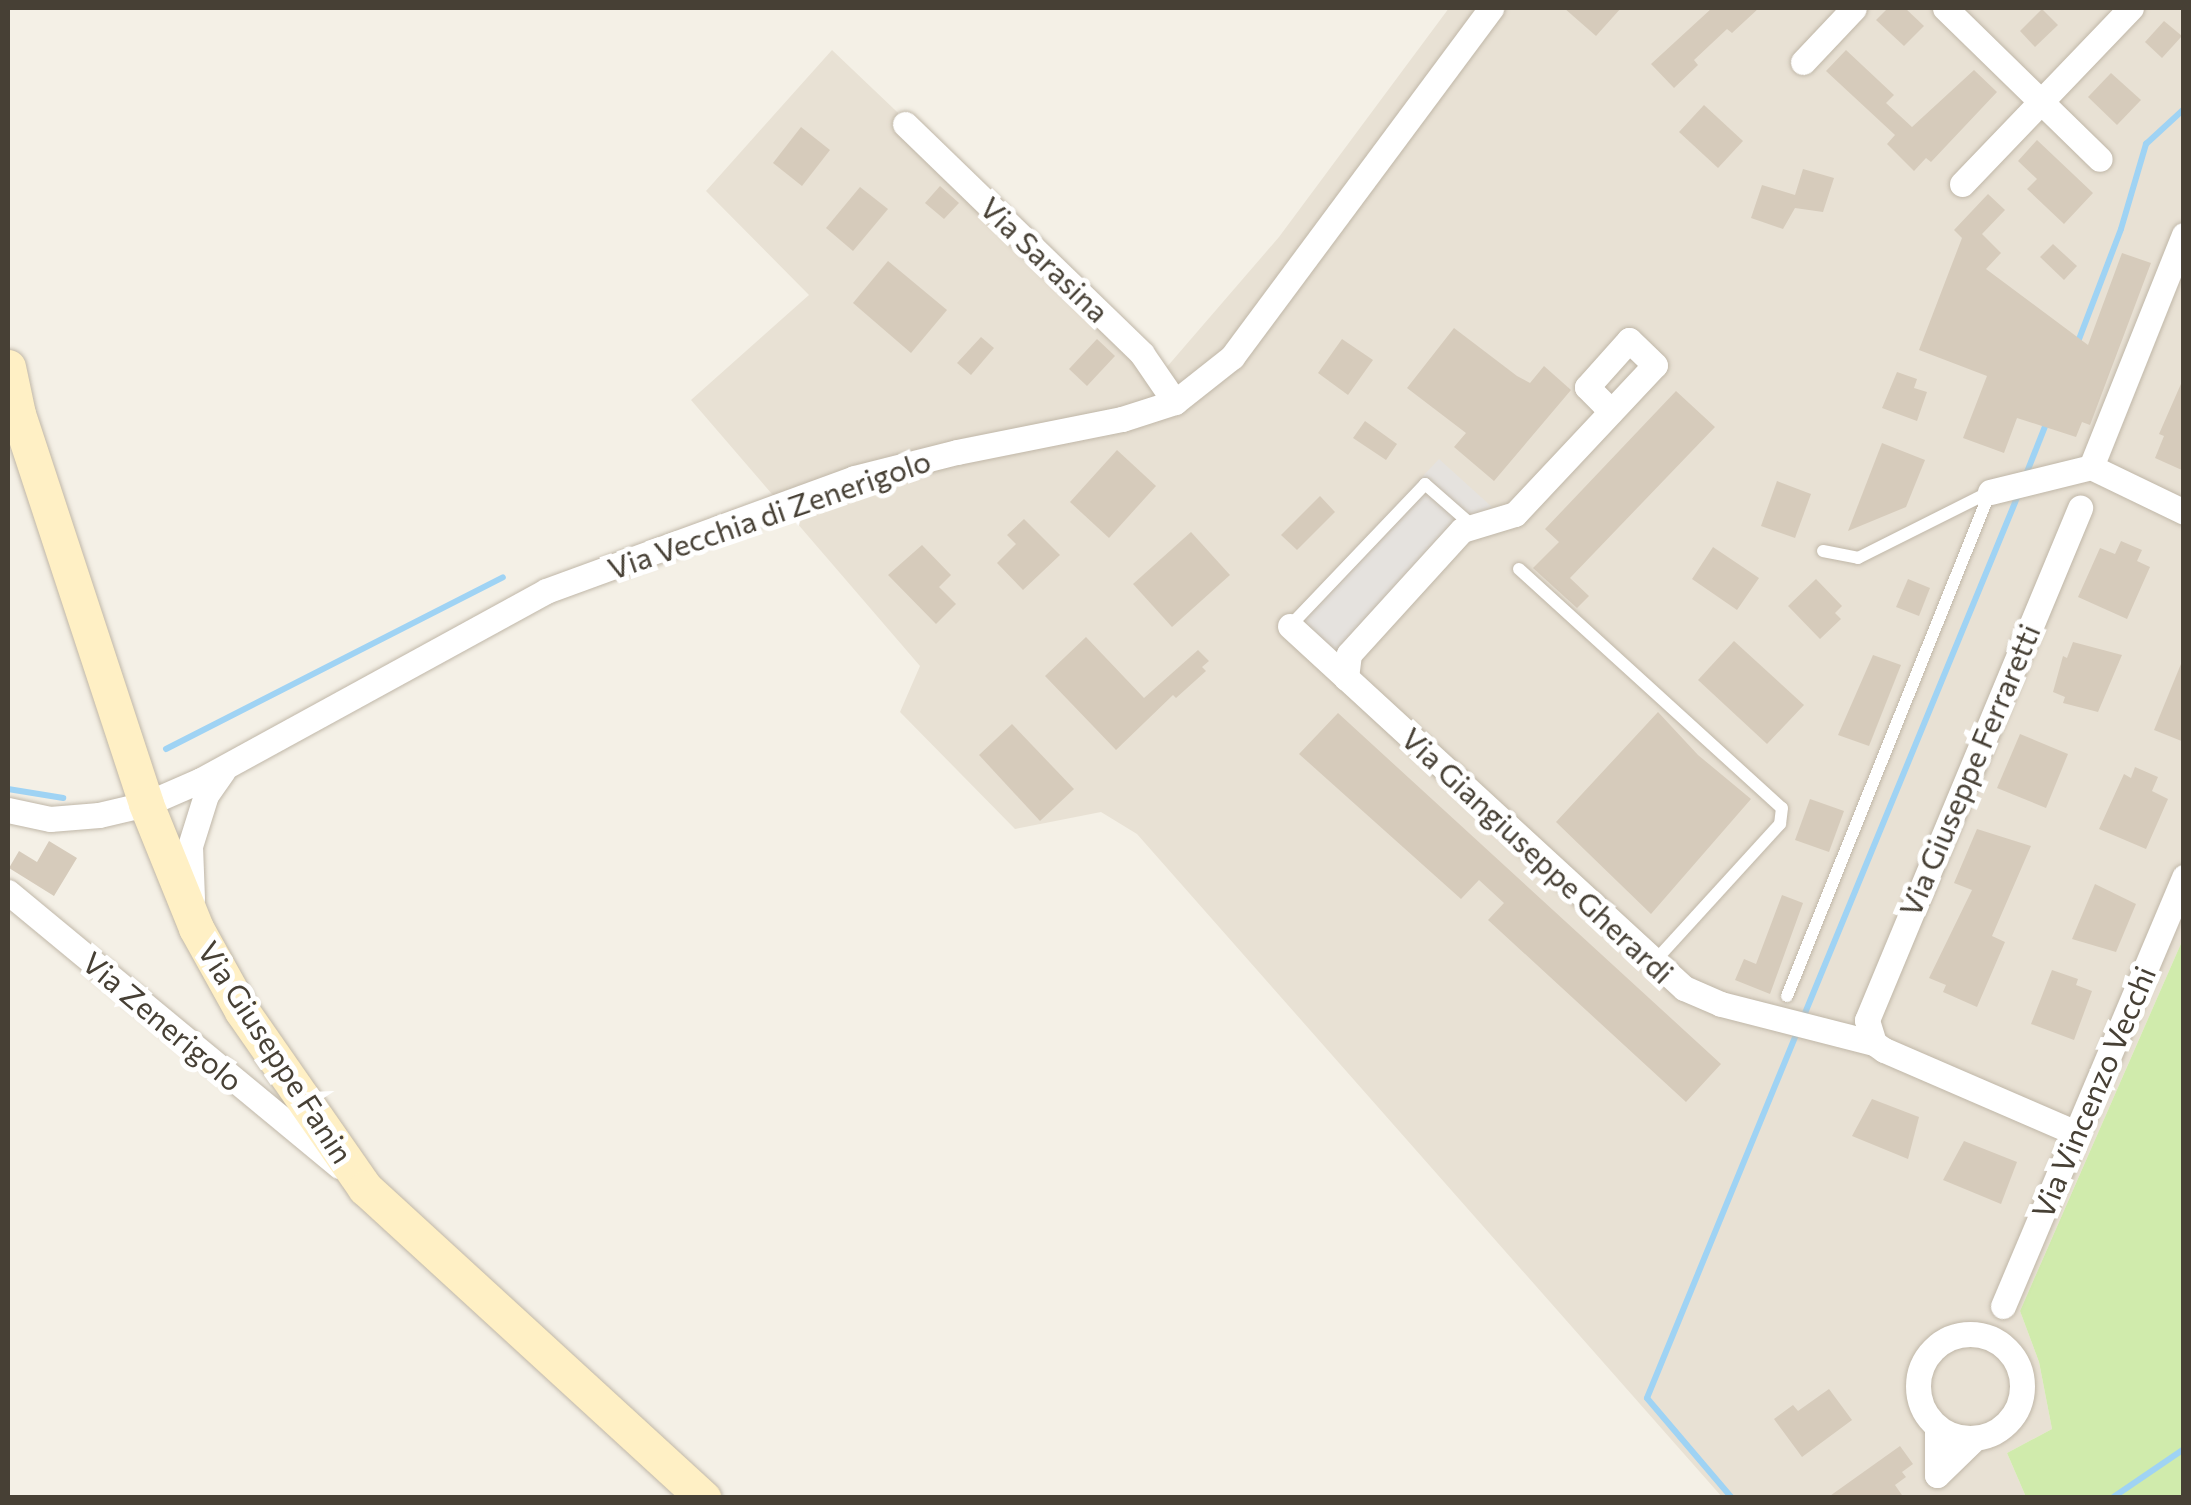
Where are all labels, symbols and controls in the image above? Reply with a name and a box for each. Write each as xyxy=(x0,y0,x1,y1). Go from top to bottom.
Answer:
street label: Via Sarasina xyxy=(973,189,1117,329)
street label: Via Vecchia di Zenerigolo xyxy=(603,442,935,586)
street label: Via Giuseppe Ferraretti xyxy=(1891,619,2047,921)
street label: Via Giangiuseppe Gherardi xyxy=(1395,720,1681,990)
street label: Via Giuseppe Fanin xyxy=(191,934,361,1170)
street label: Via Zenerigolo xyxy=(76,944,250,1098)
street label: Via Vincenzo Vecchi xyxy=(2024,960,2162,1224)

